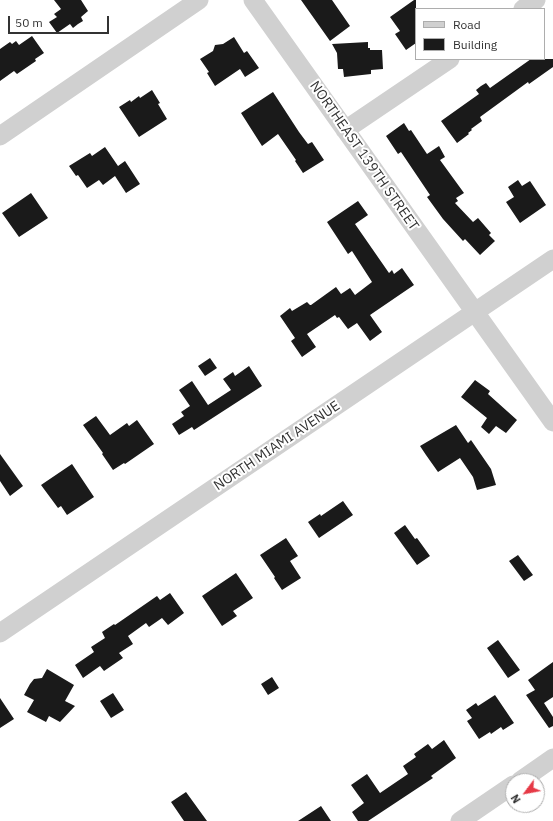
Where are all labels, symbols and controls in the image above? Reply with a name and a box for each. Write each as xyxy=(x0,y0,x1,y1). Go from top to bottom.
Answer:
scale bar xyxy=(10,8,111,34)
legend xyxy=(415,8,545,60)
text: 50 m xyxy=(15,15,43,30)
text: Road xyxy=(453,17,481,32)
text: Building xyxy=(453,37,497,52)
street label: NORTHEAST 139TH STREET xyxy=(306,78,422,234)
street label: NORTH MIAMI AVENUE xyxy=(211,398,343,494)
north arrow xyxy=(505,773,545,813)
text: N xyxy=(508,792,524,806)

